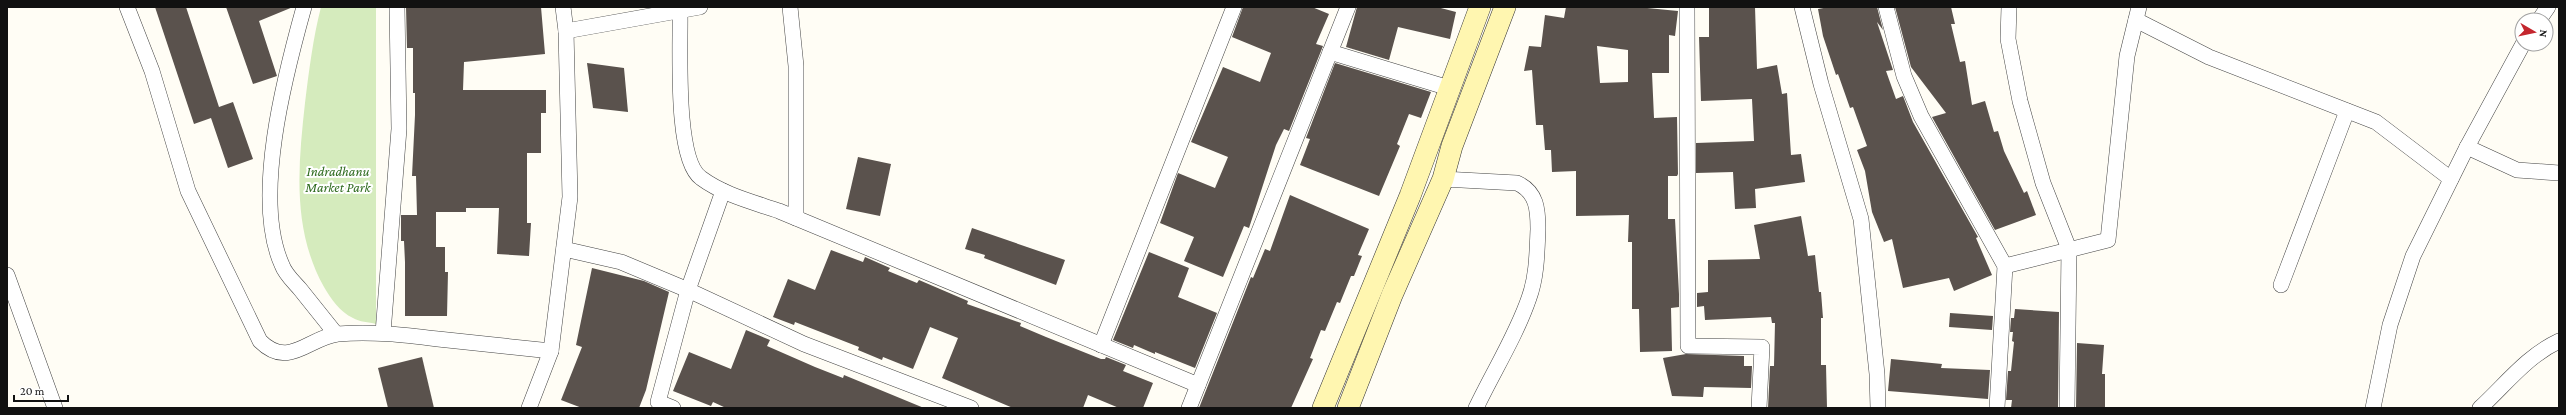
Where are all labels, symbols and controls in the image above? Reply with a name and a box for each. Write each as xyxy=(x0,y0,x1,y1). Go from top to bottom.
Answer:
north arrow xyxy=(2514,12,2554,52)
text: N xyxy=(2537,29,2550,39)
park label: Indradhanu Market Park xyxy=(304,163,372,195)
scale bar xyxy=(14,377,68,403)
text: 20 m xyxy=(20,384,45,398)

